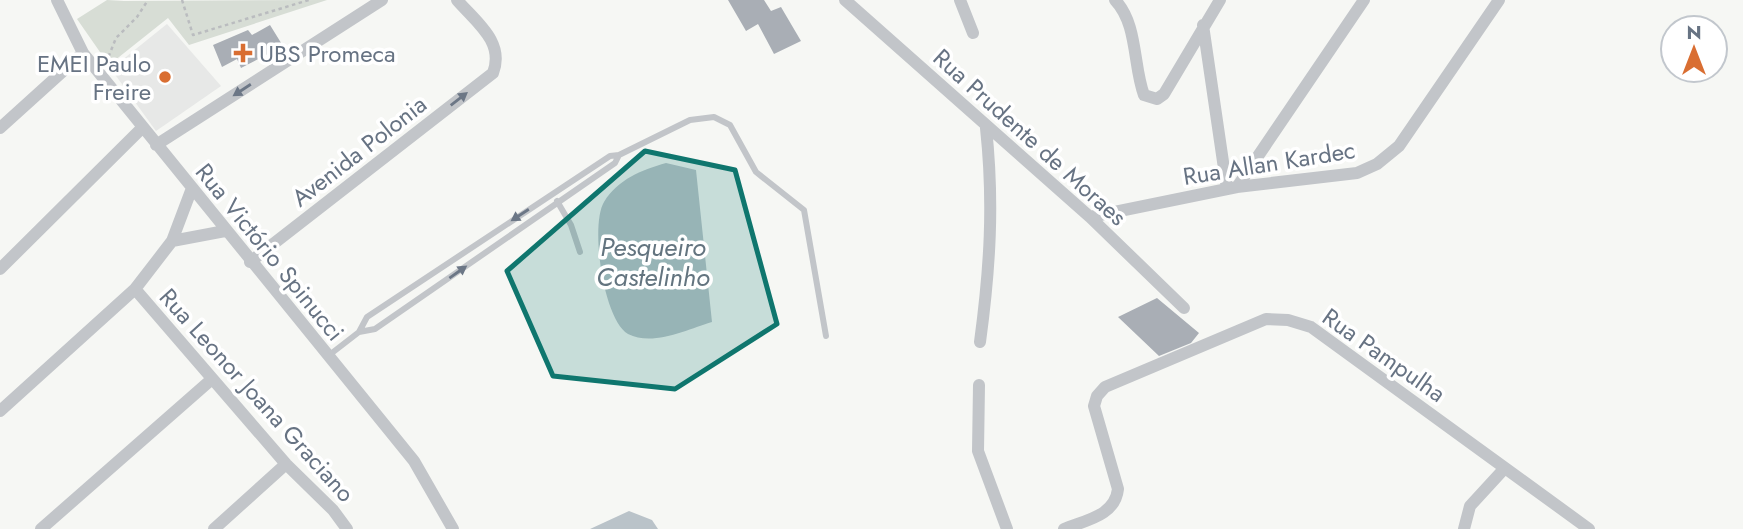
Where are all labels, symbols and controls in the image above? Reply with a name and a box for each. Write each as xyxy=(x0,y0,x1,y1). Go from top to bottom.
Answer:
north arrow xyxy=(1659,14,1729,84)
text: N xyxy=(1686,19,1702,46)
place label: UBS Promeca xyxy=(259,36,396,71)
street label: Rua Prudente de Moraes xyxy=(925,40,1135,234)
marker: UBS Promeca xyxy=(233,43,253,63)
place label: EMEI Paulo Freire xyxy=(37,46,151,109)
marker: EMEI Paulo Freire xyxy=(157,69,173,85)
one-way arrow xyxy=(233,83,252,96)
street label: Avenida Polonia xyxy=(284,87,434,215)
one-way arrow xyxy=(449,92,467,107)
street label: Rua Allan Kardec xyxy=(1180,132,1358,194)
street label: Rua Victório Spinucci xyxy=(187,156,353,348)
one-way arrow xyxy=(510,209,529,222)
water label: Pesqueiro Castelinho xyxy=(596,228,710,296)
one-way arrow xyxy=(449,265,467,279)
street label: Rua Leonor Joana Graciano xyxy=(151,280,363,510)
street label: Rua Pampulha xyxy=(1315,300,1453,410)

